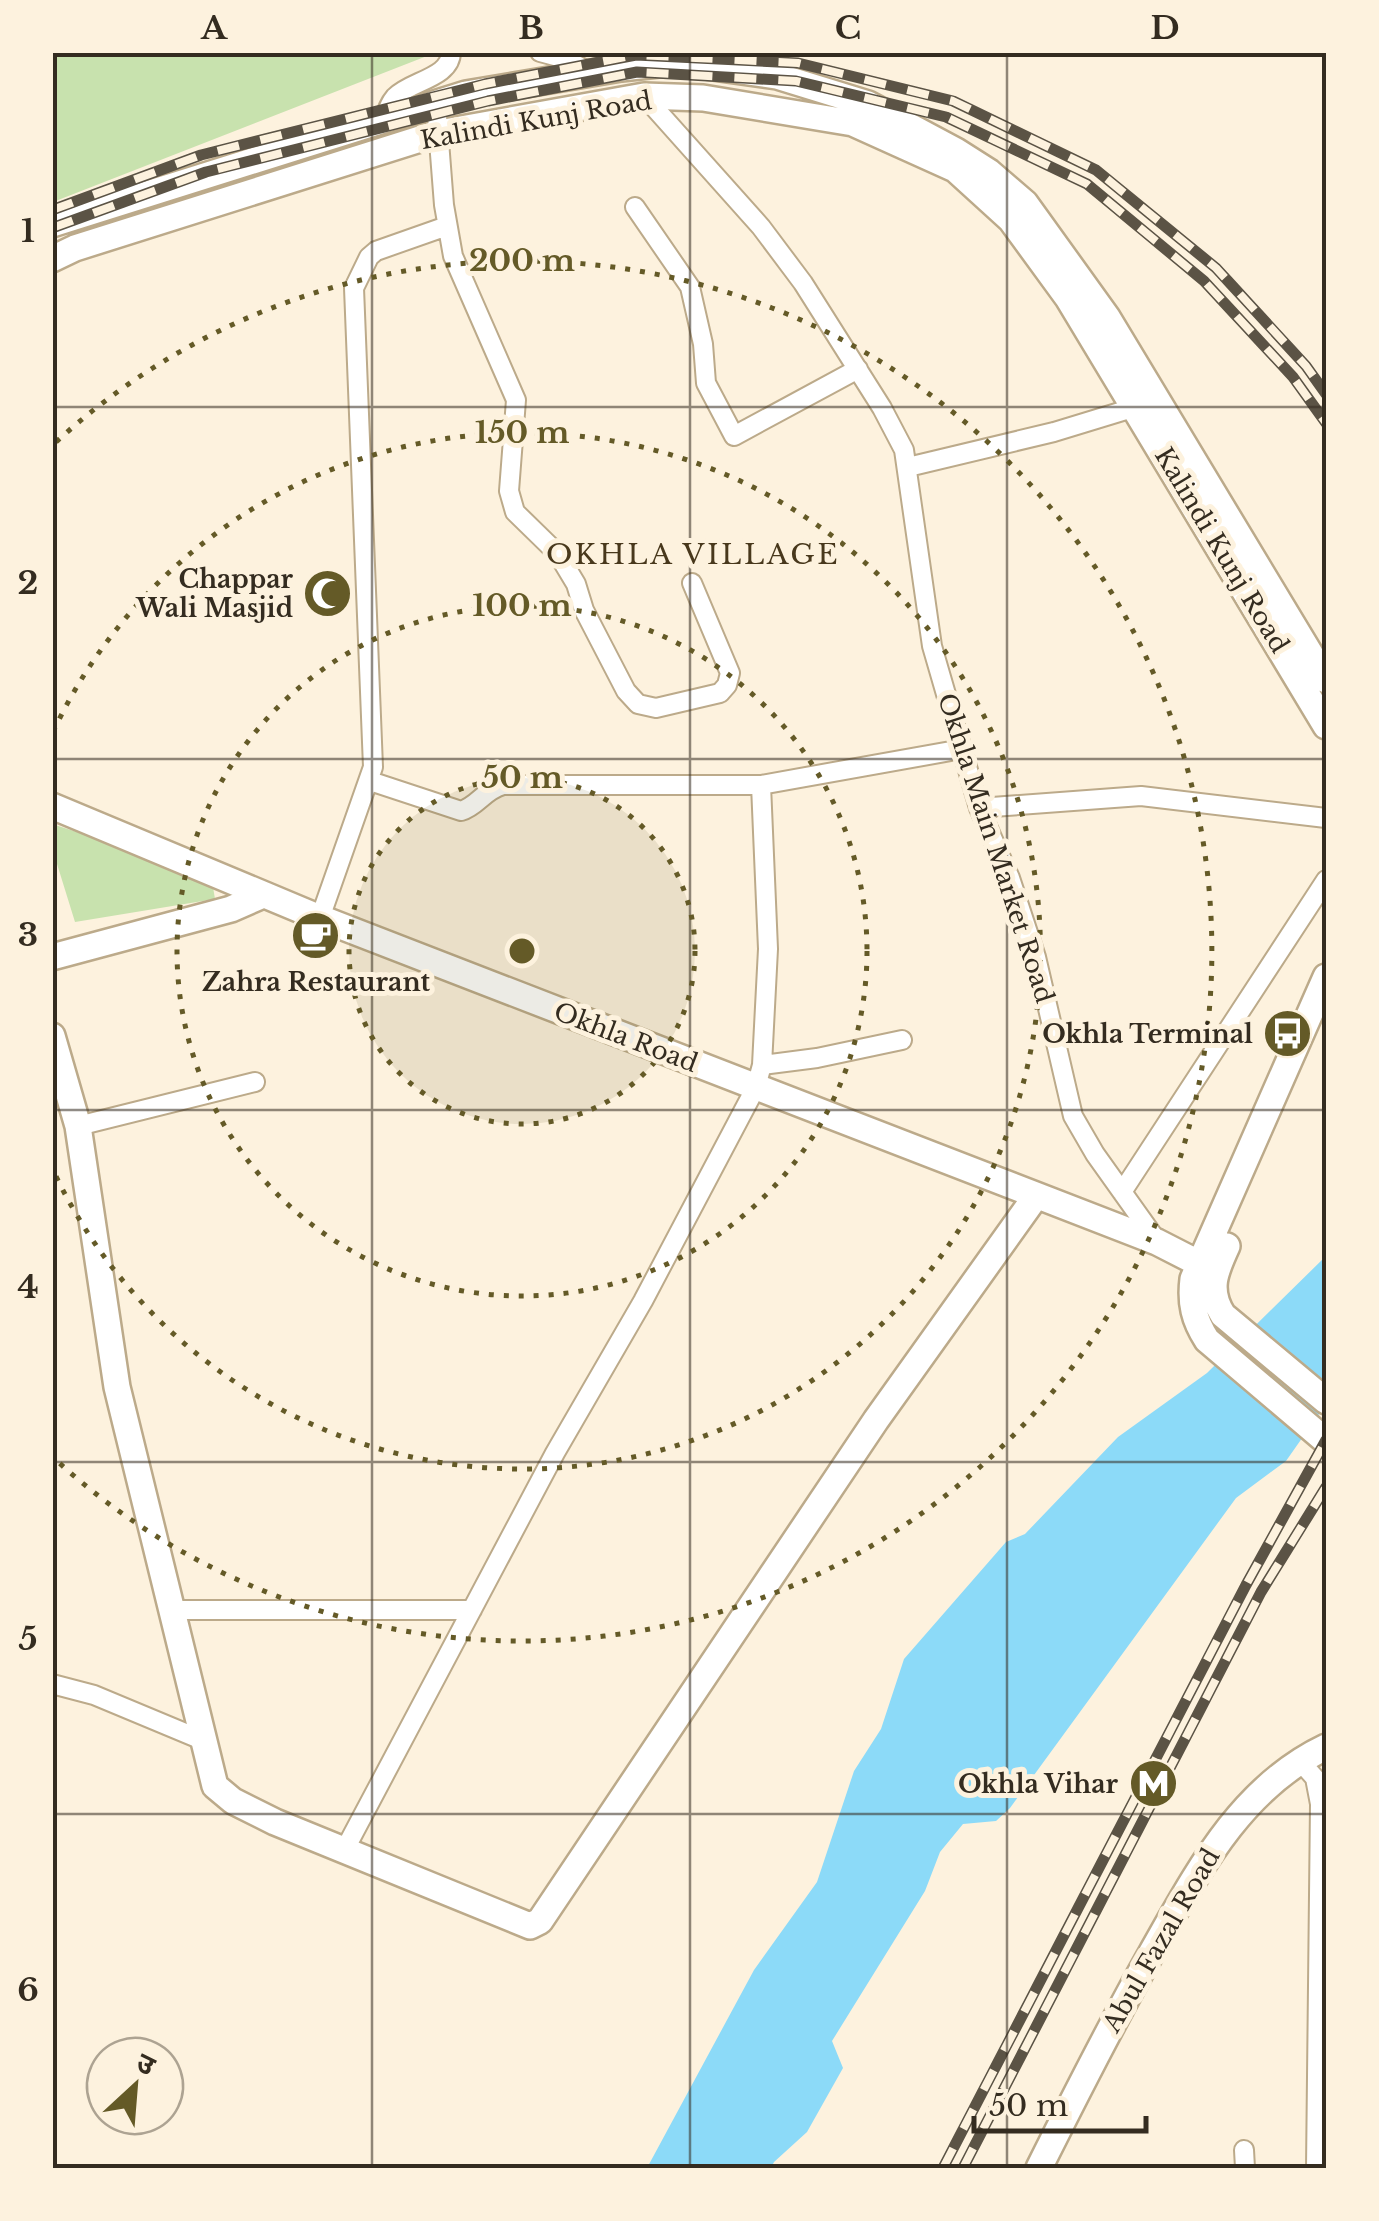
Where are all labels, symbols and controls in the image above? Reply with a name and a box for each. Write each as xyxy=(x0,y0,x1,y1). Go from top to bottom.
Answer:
text: A xyxy=(200,8,228,48)
text: B xyxy=(518,8,544,48)
text: C xyxy=(835,8,861,48)
text: D xyxy=(1150,8,1180,48)
street label: Kalindi Kunj Road xyxy=(418,85,654,156)
text: 1 xyxy=(21,211,35,251)
text: 200 m xyxy=(469,242,575,279)
text: 150 m xyxy=(475,414,569,451)
street label: Kalindi Kunj Road xyxy=(1148,442,1295,659)
district label: OKHLA VILLAGE xyxy=(546,537,840,572)
text: 2 xyxy=(18,563,38,603)
place label: Chappar Wali Masjid xyxy=(135,564,294,624)
mosque icon: Chappar Wali Masjid xyxy=(302,567,354,619)
text: 100 m xyxy=(472,587,572,624)
street label: Okhla Main Market Road xyxy=(931,689,1060,1007)
text: 50 m xyxy=(481,759,563,796)
cafe icon: Zahra Restaurant xyxy=(290,910,342,962)
text: 3 xyxy=(18,915,38,955)
centre of rings xyxy=(504,933,540,969)
place label: Zahra Restaurant xyxy=(202,967,431,998)
street label: Okhla Road xyxy=(550,996,702,1079)
bus stop icon: Okhla Terminal xyxy=(1262,1008,1314,1060)
place label: Okhla Terminal xyxy=(1042,1019,1253,1050)
text: 4 xyxy=(17,1267,39,1307)
text: 5 xyxy=(18,1619,38,1659)
metro station icon: Okhla Vihar xyxy=(1127,1758,1179,1810)
place label: Okhla Vihar xyxy=(958,1769,1119,1800)
street label: Abul Fazal Road xyxy=(1096,1843,1227,2039)
text: 6 xyxy=(17,1970,39,2010)
north arrow xyxy=(85,2036,185,2136)
text: उ xyxy=(131,2045,161,2084)
scale bar xyxy=(974,2071,1146,2133)
text: 50 m xyxy=(989,2087,1068,2124)

